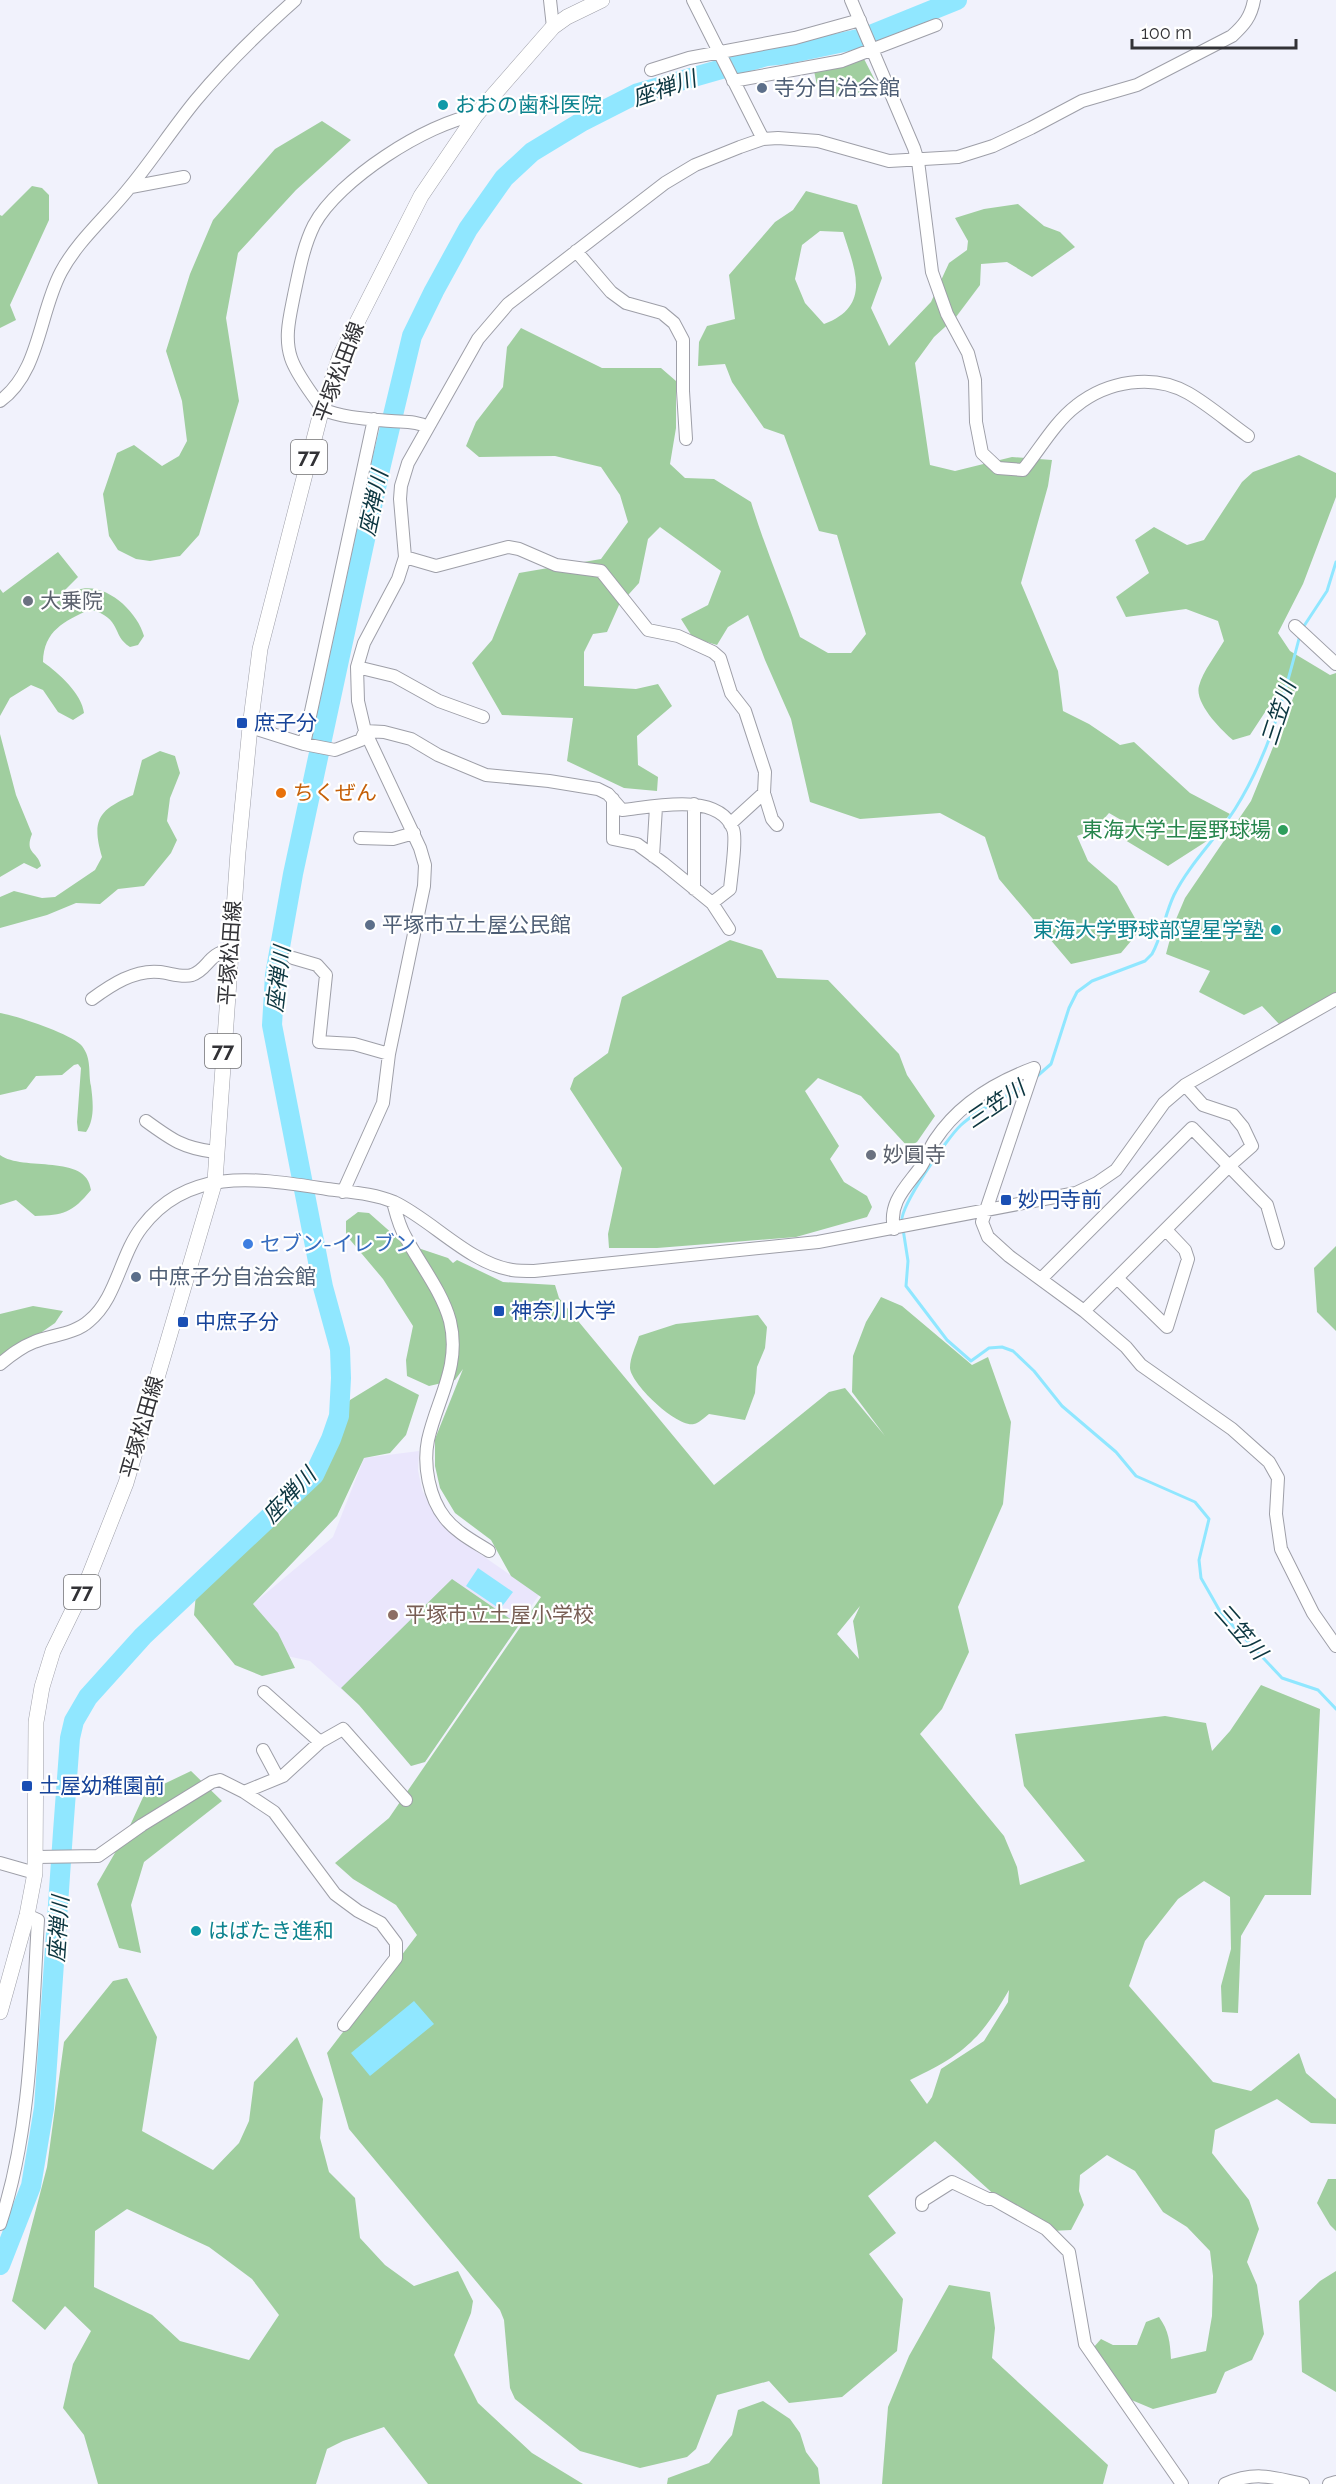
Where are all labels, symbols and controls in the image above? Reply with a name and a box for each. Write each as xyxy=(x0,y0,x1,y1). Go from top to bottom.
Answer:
scale bar xyxy=(1132,12,1296,50)
text: 100 m xyxy=(1141,22,1192,43)
water label: 座禅川 xyxy=(629,64,701,111)
place label: 寺分自治会館 xyxy=(774,75,900,100)
marker: 寺分自治会館 xyxy=(755,81,769,95)
place label: おおの歯科医院 xyxy=(455,92,602,117)
marker: おおの歯科医院 xyxy=(436,98,450,112)
street label: 平塚松田線 xyxy=(308,318,369,425)
road number: 77 xyxy=(291,440,327,474)
water label: 座禅川 xyxy=(353,466,393,538)
place label: 大乗院 xyxy=(40,588,103,613)
marker: 大乗院 xyxy=(21,594,35,608)
water label: 三笠川 xyxy=(1255,676,1301,748)
place label: 庶子分 xyxy=(254,710,317,735)
marker: 庶子分 xyxy=(235,716,249,730)
place label: ちくぜん xyxy=(293,780,377,805)
marker: ちくぜん xyxy=(274,786,288,800)
place label: 東海大学土屋野球場 xyxy=(1082,817,1271,842)
marker: 東海大学土屋野球場 xyxy=(1276,823,1290,837)
street label: 平塚松田線 xyxy=(213,900,246,1006)
place label: 平塚市立土屋公民館 xyxy=(382,912,571,937)
place label: 東海大学野球部望星学塾 xyxy=(1033,917,1264,942)
marker: 平塚市立土屋公民館 xyxy=(363,918,377,932)
marker: 東海大学野球部望星学塾 xyxy=(1269,923,1283,937)
water label: 座禅川 xyxy=(261,943,295,1013)
road number: 77 xyxy=(205,1034,241,1068)
water label: 三笠川 xyxy=(960,1074,1031,1133)
place label: 妙圓寺 xyxy=(883,1142,946,1167)
marker: 妙圓寺 xyxy=(864,1148,878,1162)
place label: 妙円寺前 xyxy=(1018,1187,1102,1212)
marker: 妙円寺前 xyxy=(999,1193,1013,1207)
place label: セブン-イレブン xyxy=(260,1231,416,1256)
marker: セブン-イレブン xyxy=(241,1237,255,1251)
place label: 中庶子分自治会館 xyxy=(148,1264,316,1289)
marker: 中庶子分自治会館 xyxy=(129,1270,143,1284)
place label: 神奈川大学 xyxy=(511,1298,616,1323)
marker: 神奈川大学 xyxy=(492,1304,506,1318)
place label: 中庶子分 xyxy=(195,1309,279,1334)
marker: 中庶子分 xyxy=(176,1315,190,1329)
street label: 平塚松田線 xyxy=(115,1373,168,1481)
water label: 座禅川 xyxy=(257,1461,322,1528)
road number: 77 xyxy=(64,1575,100,1609)
water label: 三笠川 xyxy=(1210,1598,1274,1666)
place label: 平塚市立土屋小学校 xyxy=(405,1602,594,1627)
marker: 平塚市立土屋小学校 xyxy=(386,1608,400,1622)
place label: 土屋幼稚園前 xyxy=(39,1773,165,1798)
marker: 土屋幼稚園前 xyxy=(20,1779,34,1793)
water label: 座禅川 xyxy=(43,1893,73,1963)
place label: はばたき進和 xyxy=(208,1918,334,1943)
marker: はばたき進和 xyxy=(189,1924,203,1938)

